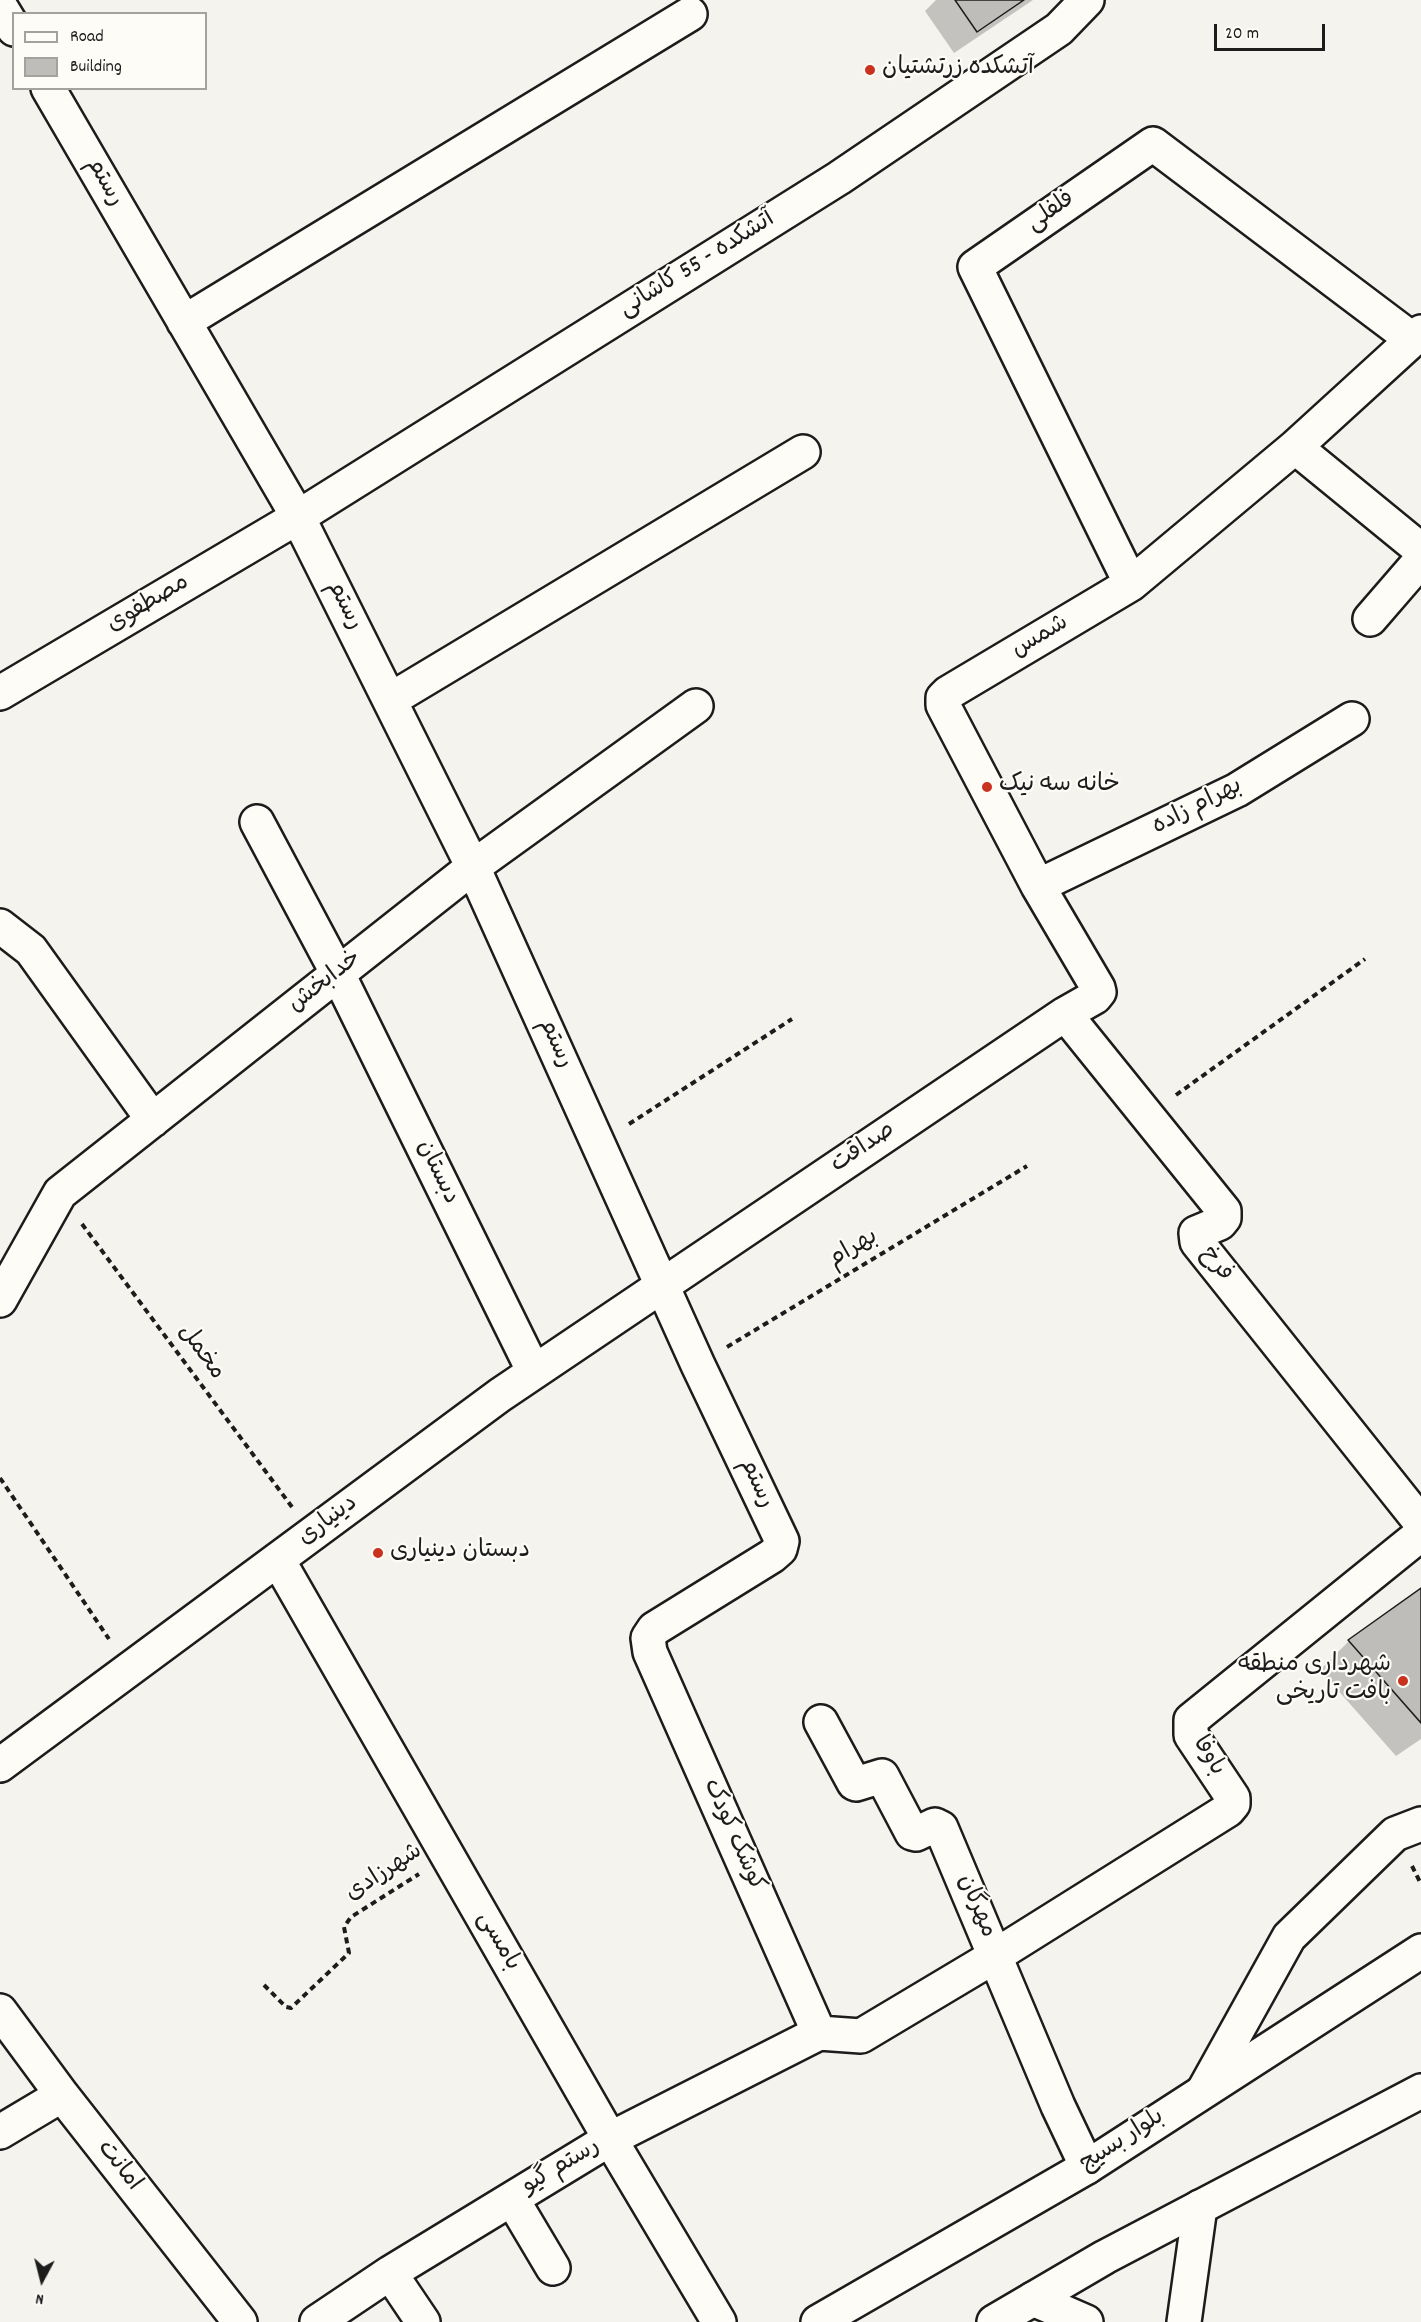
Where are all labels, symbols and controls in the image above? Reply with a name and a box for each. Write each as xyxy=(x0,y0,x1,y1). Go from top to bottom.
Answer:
legend xyxy=(12,12,207,90)
scale bar xyxy=(1217,12,1328,50)
text: 20 m xyxy=(1225,22,1259,47)
text: Road xyxy=(70,25,104,50)
text: Building xyxy=(70,55,122,80)
place label: آتشکده زرتشتیان xyxy=(882,56,1034,84)
marker: آتشکده زرتشتیان xyxy=(863,63,877,77)
street label: رستم xyxy=(78,153,128,213)
street label: فلفلی xyxy=(1022,186,1082,240)
street label: آتشکده - 55 کاشانی xyxy=(615,207,781,325)
street label: مصطفوی xyxy=(103,569,195,641)
street label: رستم xyxy=(318,576,368,636)
street label: شمس xyxy=(1007,610,1075,666)
place label: خانه سه نیک xyxy=(999,773,1120,801)
street label: بهرام زاده xyxy=(1148,773,1248,843)
marker: خانه سه نیک xyxy=(980,780,994,794)
street label: خدابخش xyxy=(284,946,368,1020)
street label: رستم xyxy=(530,1014,578,1074)
street label: صداقت xyxy=(826,1117,902,1181)
street label: دبستان xyxy=(408,1136,464,1210)
street label: بهرام xyxy=(824,1224,884,1276)
street label: فرخ xyxy=(1192,1242,1238,1288)
street label: مخمل xyxy=(170,1319,230,1387)
street label: رستم xyxy=(731,1454,779,1514)
street label: دینیاری xyxy=(294,1490,364,1554)
place label: دبستان دینیاری xyxy=(390,1539,530,1567)
marker: دبستان دینیاری xyxy=(371,1546,385,1560)
place label: شهرداری منطقه بافت تاریخی xyxy=(1238,1653,1391,1709)
marker: شهرداری منطقه بافت تاریخی xyxy=(1396,1674,1410,1688)
street label: باوفا xyxy=(1184,1732,1230,1782)
street label: کوشک کودک xyxy=(694,1775,770,1897)
street label: شهرزادی xyxy=(341,1838,429,1910)
street label: مهرگان xyxy=(949,1871,1001,1943)
street label: بامسی xyxy=(469,1907,525,1977)
street label: بلوار بسیج xyxy=(1075,2104,1171,2180)
street label: رستم گیو xyxy=(518,2134,606,2202)
street label: امانت xyxy=(89,2136,147,2198)
north arrow xyxy=(12,2250,72,2310)
text: N xyxy=(34,2286,45,2310)

